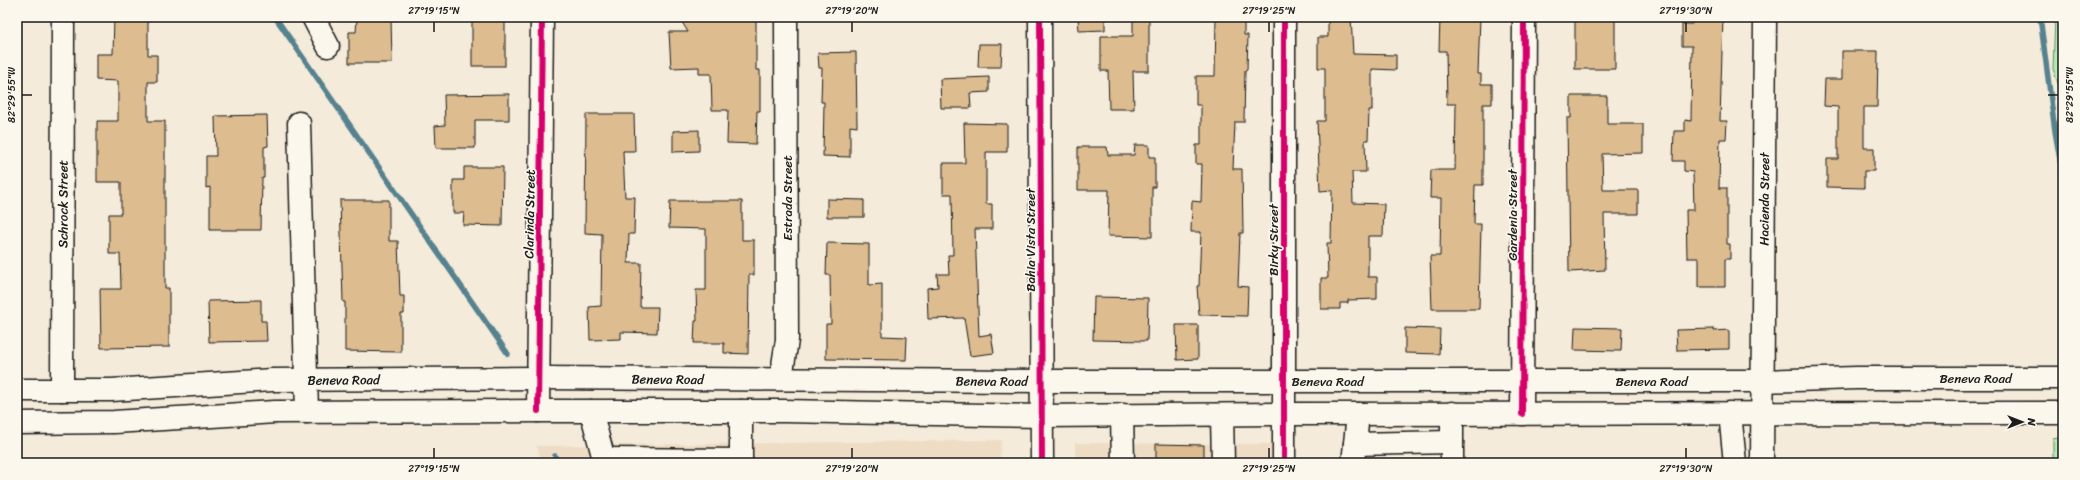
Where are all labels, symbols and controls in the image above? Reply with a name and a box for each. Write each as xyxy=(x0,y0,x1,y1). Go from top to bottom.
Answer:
text: 27°19'15"N xyxy=(408,2,460,20)
text: 27°19'20"N xyxy=(825,2,879,20)
text: 27°19'25"N xyxy=(1243,2,1296,20)
text: 27°19'30"N xyxy=(1660,2,1712,20)
text: 82°29'55"W xyxy=(3,67,21,123)
text: 82°29'55"W xyxy=(2061,67,2079,123)
street label: Hacienda Street xyxy=(1752,152,1776,246)
street label: Estrada Street xyxy=(776,155,799,241)
street label: Schrock Street xyxy=(51,160,75,248)
street label: Clarinda Street xyxy=(517,169,542,259)
street label: Gardenia Street xyxy=(1501,169,1524,261)
street label: Bahia Vista Street xyxy=(1019,187,1042,292)
street label: Birky Street xyxy=(1262,203,1285,276)
street label: Beneva Road xyxy=(1939,367,2013,390)
street label: Beneva Road xyxy=(307,368,381,392)
street label: Beneva Road xyxy=(631,368,705,391)
street label: Beneva Road xyxy=(955,369,1029,393)
street label: Beneva Road xyxy=(1291,370,1365,393)
street label: Beneva Road xyxy=(1615,370,1689,393)
north arrow xyxy=(2002,402,2042,442)
text: N xyxy=(2022,417,2041,426)
text: 27°19'15"N xyxy=(408,460,460,478)
text: 27°19'20"N xyxy=(825,460,879,478)
text: 27°19'25"N xyxy=(1243,460,1296,478)
text: 27°19'30"N xyxy=(1660,460,1712,478)

